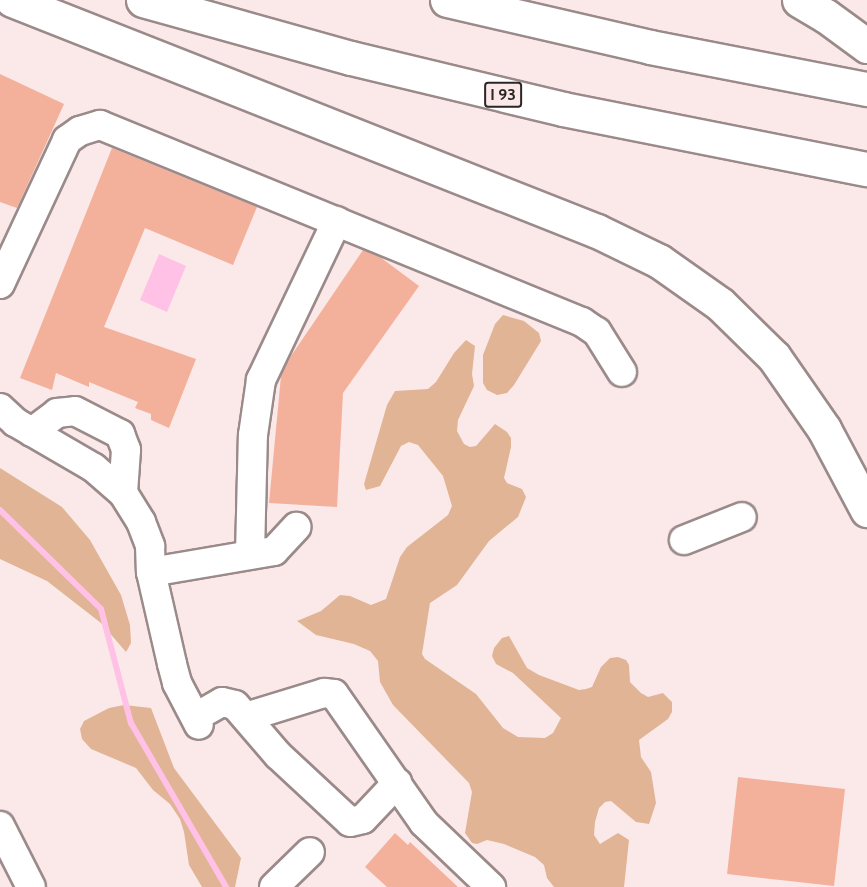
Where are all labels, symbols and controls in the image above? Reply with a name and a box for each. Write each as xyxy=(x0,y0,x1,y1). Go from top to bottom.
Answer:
road number: I 93 xyxy=(484,82,522,108)

